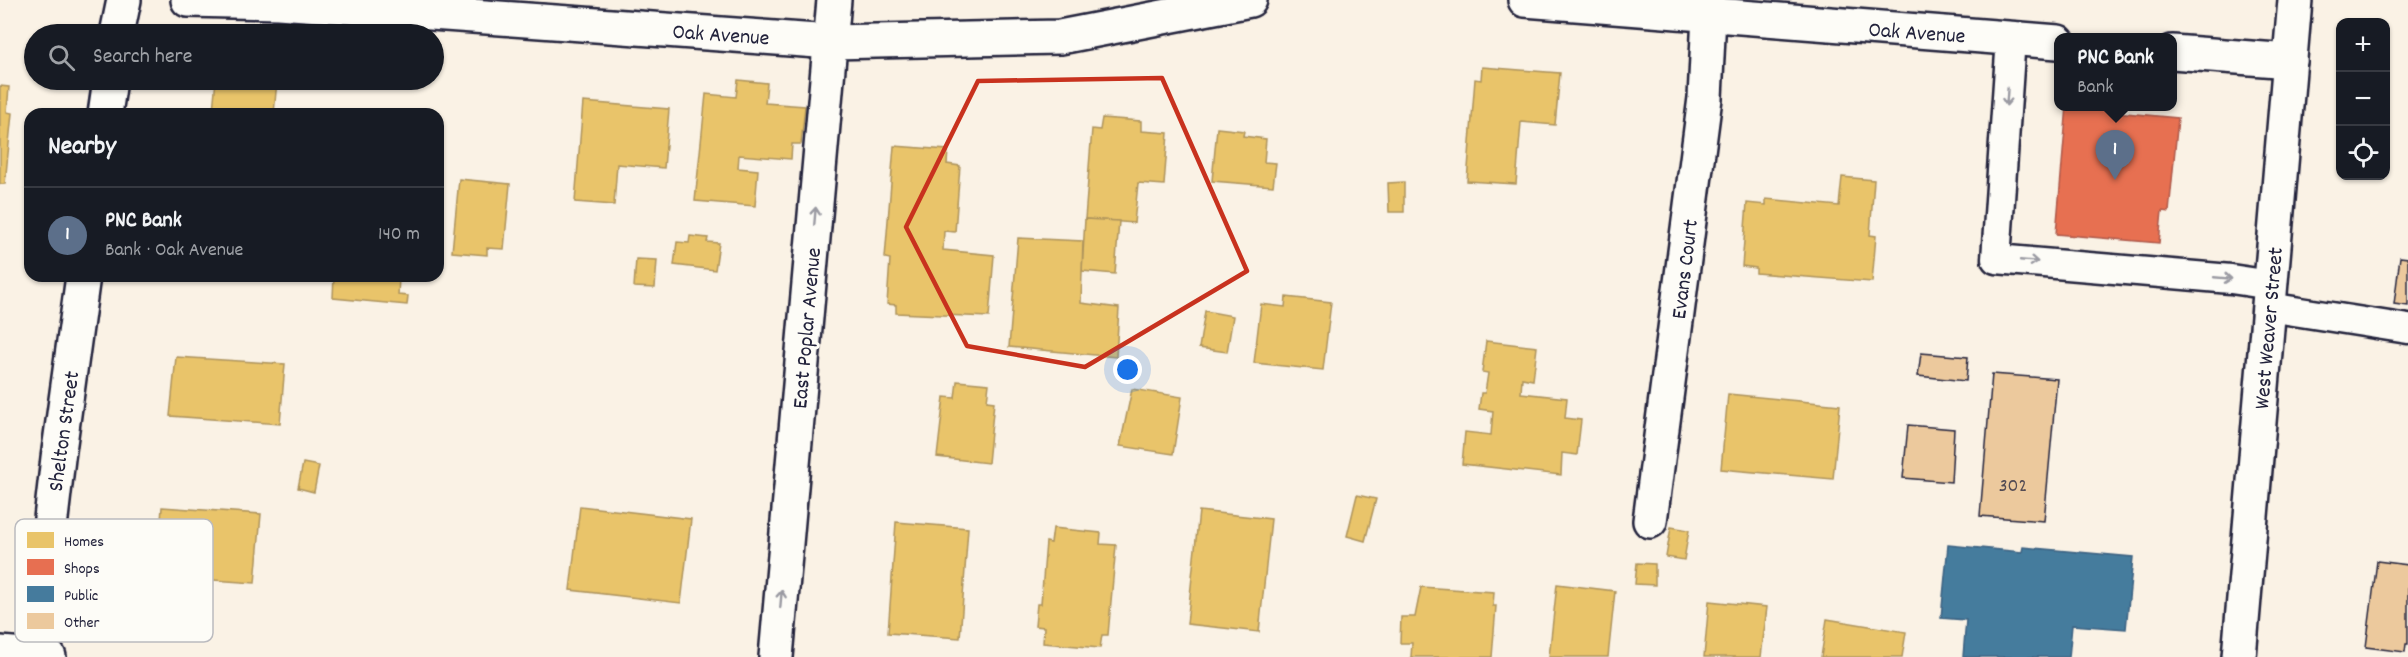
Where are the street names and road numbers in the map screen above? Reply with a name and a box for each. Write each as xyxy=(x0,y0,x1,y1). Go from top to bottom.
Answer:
street label: Oak Avenue xyxy=(1867,16,1966,53)
street label: Oak Avenue xyxy=(671,18,770,55)
street label: Evans Court xyxy=(1665,218,1708,321)
street label: East Poplar Avenue xyxy=(786,246,831,410)
street label: West Weaver Street xyxy=(2248,246,2293,411)
street label: Shelton Street xyxy=(42,369,89,494)

